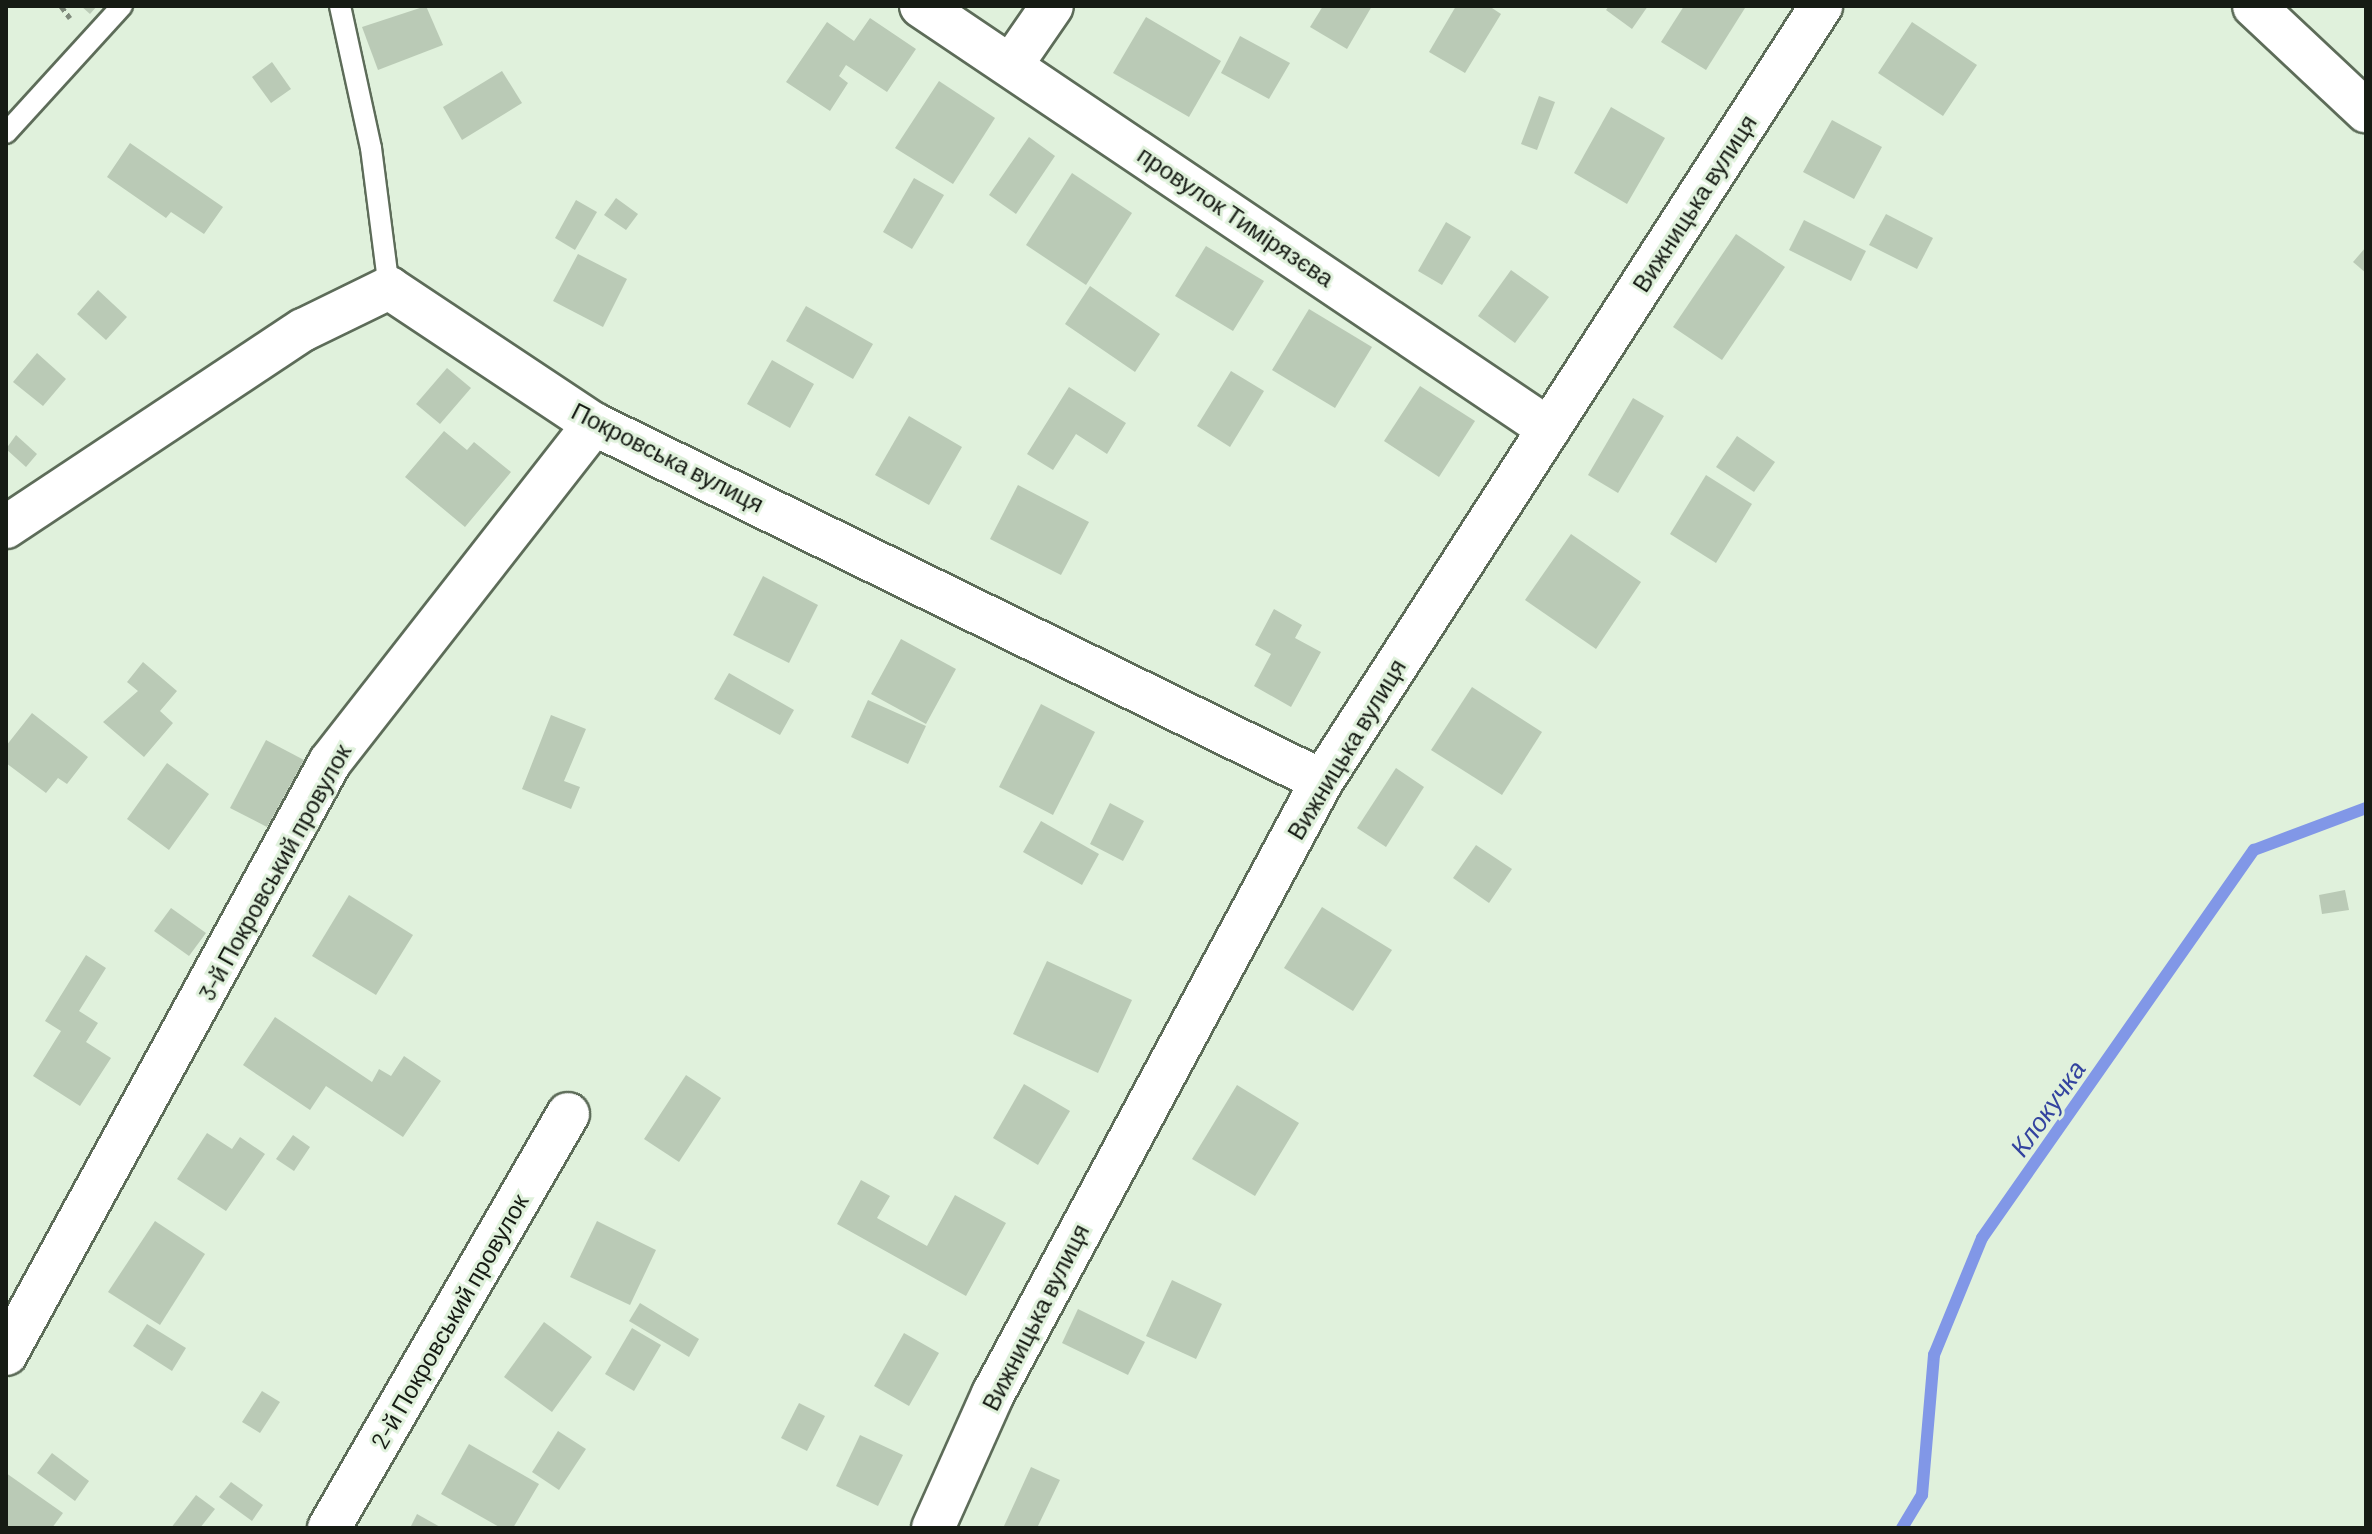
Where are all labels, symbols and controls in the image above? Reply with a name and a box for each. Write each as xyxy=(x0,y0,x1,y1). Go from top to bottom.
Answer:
street label: Вижницька вулиця xyxy=(1626,109,1762,297)
street label: провулок Тимірязєва xyxy=(1132,140,1340,292)
street label: Покровська вулиця xyxy=(567,396,769,518)
street label: Вижницька вулиця xyxy=(1281,654,1411,844)
street label: 3-й Покровський провулок xyxy=(191,739,357,1005)
water label: Клокучка xyxy=(2003,1054,2091,1162)
street label: 2-й Покровський провулок xyxy=(364,1189,534,1453)
street label: Вижницька вулиця xyxy=(976,1219,1094,1415)

